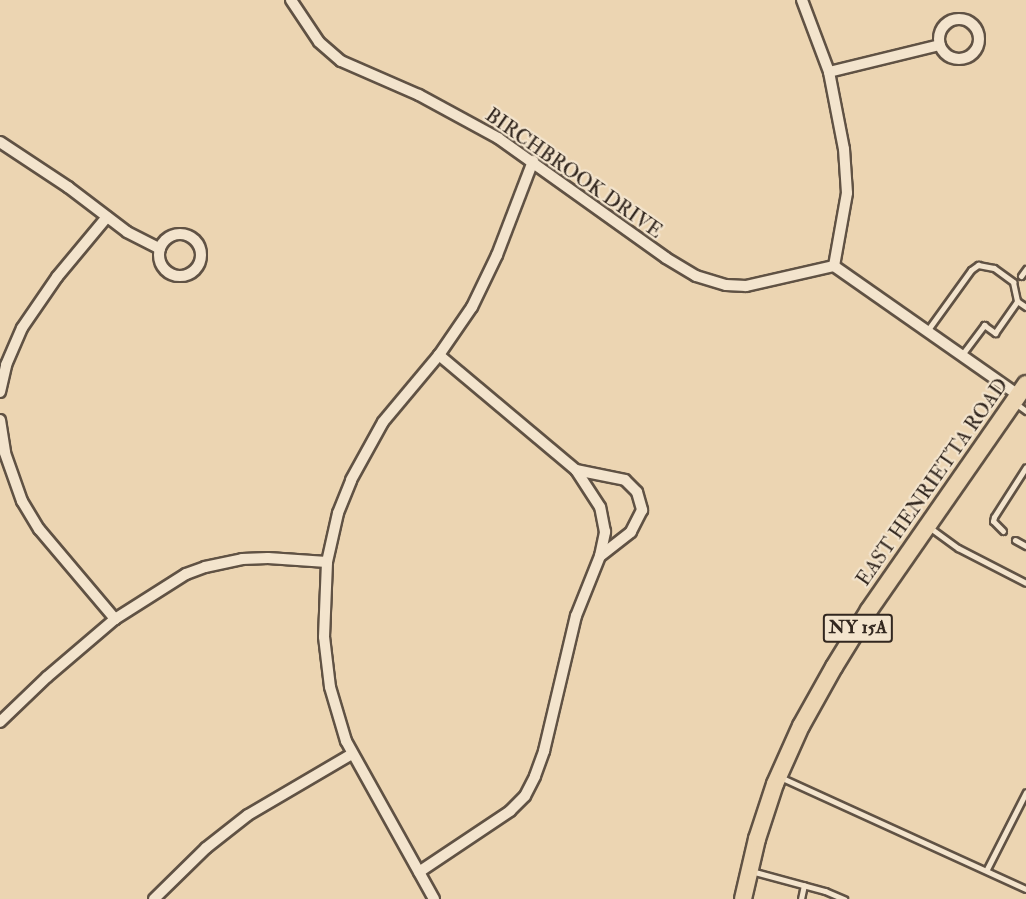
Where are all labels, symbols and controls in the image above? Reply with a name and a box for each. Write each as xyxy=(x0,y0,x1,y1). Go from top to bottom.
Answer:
street label: BIRCHBROOK DRIVE xyxy=(481,103,667,243)
street label: EAST HENRIETTA ROAD xyxy=(851,374,1013,590)
road number: NY 15A xyxy=(822,613,894,643)

